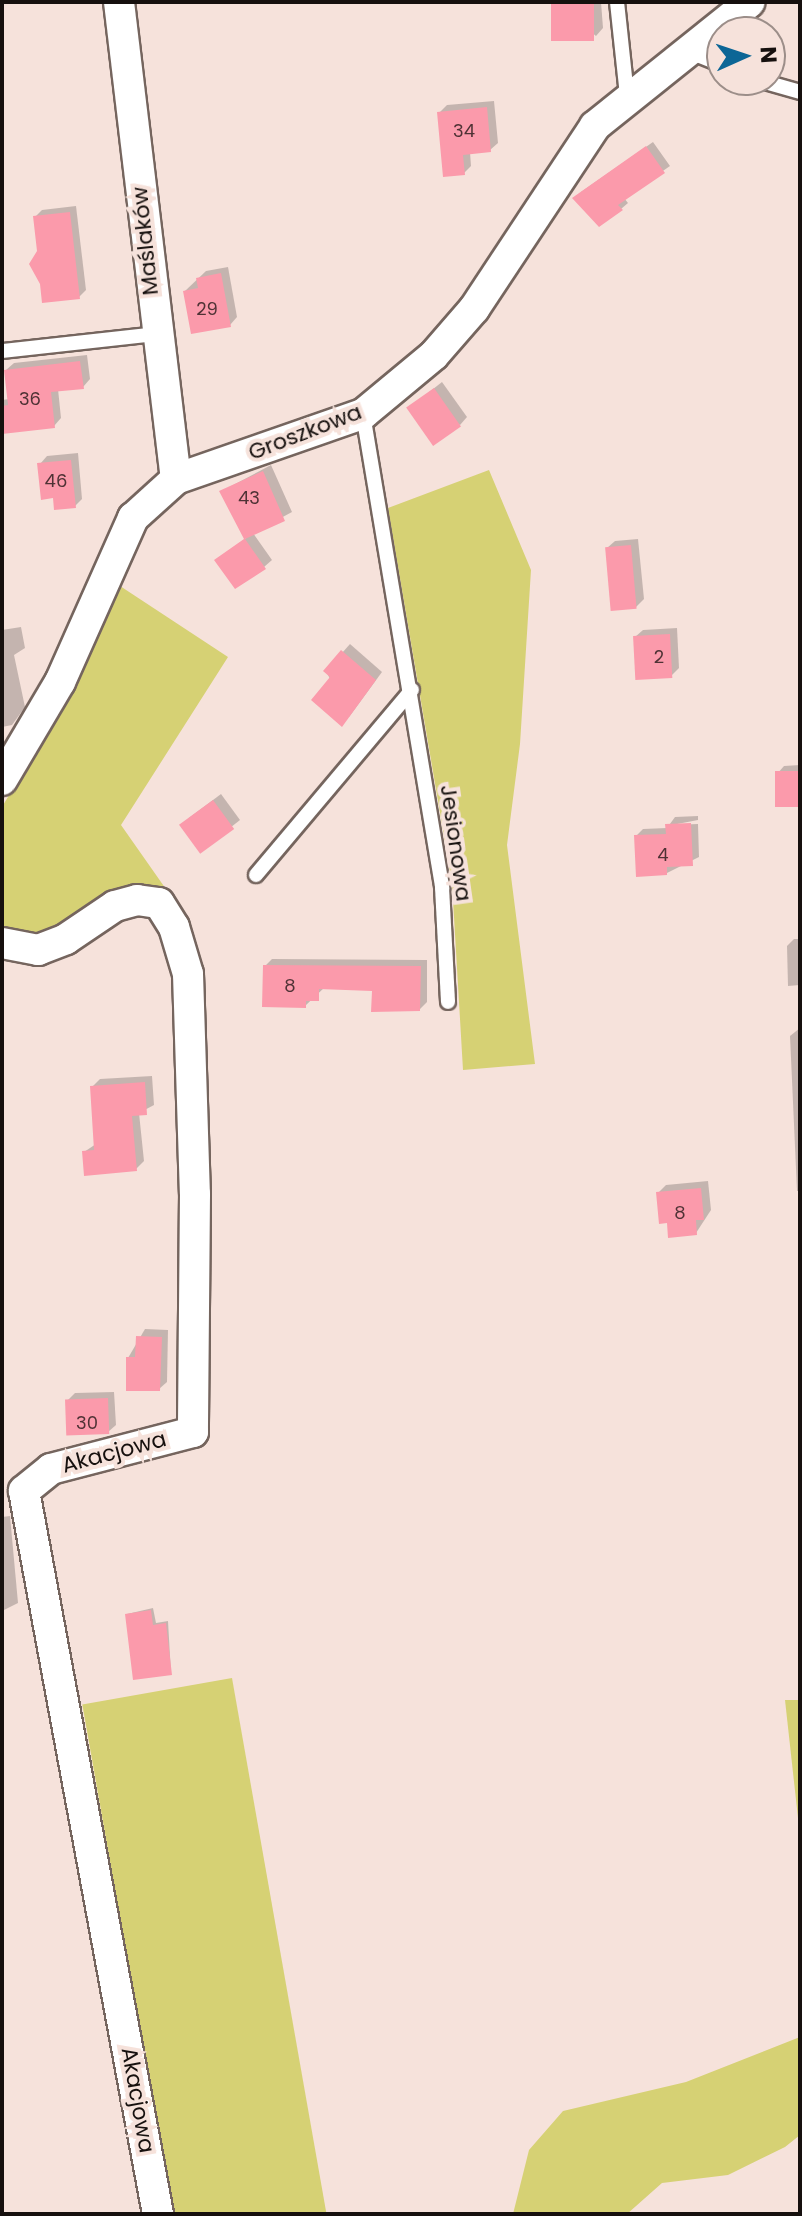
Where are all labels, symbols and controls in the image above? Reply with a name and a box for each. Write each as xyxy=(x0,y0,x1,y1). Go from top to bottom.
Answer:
north arrow xyxy=(706,16,786,96)
text: N xyxy=(753,46,784,64)
house number: 34 xyxy=(453,120,475,142)
street label: Maślaków xyxy=(126,185,164,297)
house number: 29 xyxy=(196,298,218,320)
house number: 36 xyxy=(19,388,41,410)
street label: Groszkowa xyxy=(245,398,365,466)
house number: 46 xyxy=(45,470,67,492)
house number: 43 xyxy=(238,487,260,509)
house number: 2 xyxy=(654,646,664,668)
street label: Jesionowa xyxy=(435,783,477,903)
house number: 4 xyxy=(657,844,669,866)
house number: 8 xyxy=(284,975,296,997)
house number: 8 xyxy=(674,1202,686,1224)
house number: 30 xyxy=(76,1412,98,1434)
street label: Akacjowa xyxy=(59,1425,169,1479)
street label: Akacjowa xyxy=(116,2045,160,2155)

